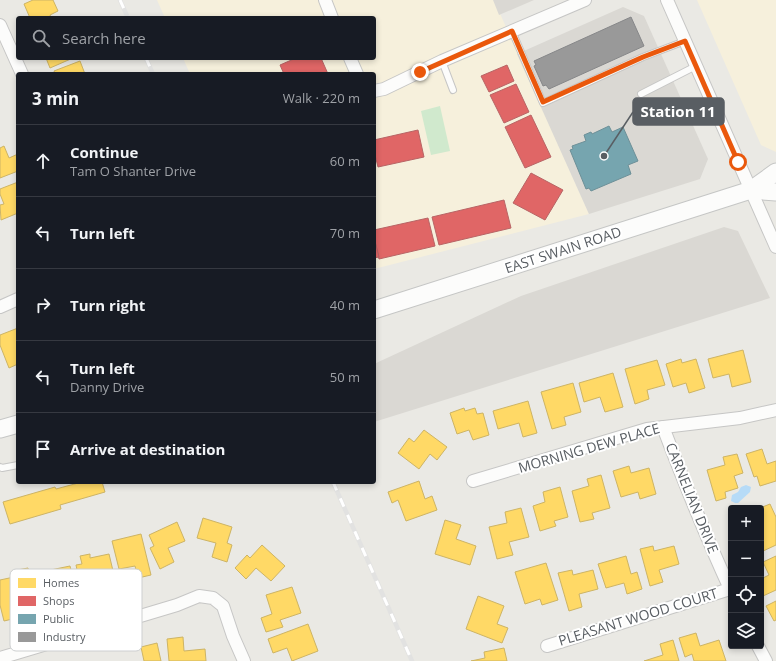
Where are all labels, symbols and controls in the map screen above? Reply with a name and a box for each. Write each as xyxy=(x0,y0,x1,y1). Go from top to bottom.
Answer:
search box xyxy=(16,16,376,60)
icon: search xyxy=(30,27,52,49)
text: Search here xyxy=(62,28,146,48)
route end xyxy=(411,63,429,81)
text: 3 min xyxy=(32,87,79,110)
text: Walk · 220 m xyxy=(283,89,360,107)
callout: Station 11 xyxy=(633,98,724,125)
text: Station 11 xyxy=(640,101,716,121)
text: Continue xyxy=(70,142,138,162)
icon: ahead xyxy=(32,150,54,172)
text: 60 m xyxy=(330,152,360,170)
route start xyxy=(729,153,747,171)
text: Tam O Shanter Drive xyxy=(70,162,196,180)
icon: left xyxy=(32,222,54,244)
street label: EAST SWAIN ROAD xyxy=(502,222,624,277)
text: Turn left xyxy=(70,223,135,243)
text: 70 m xyxy=(330,224,360,242)
icon: right xyxy=(32,294,54,316)
text: Turn right xyxy=(70,295,145,315)
text: 40 m xyxy=(330,296,360,314)
text: Turn left xyxy=(70,358,135,378)
icon: left xyxy=(32,366,54,388)
text: 50 m xyxy=(330,368,360,386)
text: Danny Drive xyxy=(70,378,144,396)
street label: MORNING DEW PLACE xyxy=(516,418,662,477)
icon: arrive xyxy=(32,438,54,460)
text: Arrive at destination xyxy=(70,439,225,459)
street label: CARNELIAN DRIVE xyxy=(662,440,723,556)
map controls xyxy=(728,505,764,649)
button: + xyxy=(728,505,764,541)
button: − xyxy=(728,541,764,577)
legend xyxy=(10,569,142,651)
text: Homes xyxy=(43,575,79,590)
button: locate xyxy=(728,577,764,613)
street label: PLEASANT WOOD COURT xyxy=(556,583,720,650)
text: Shops xyxy=(43,593,74,608)
text: Public xyxy=(43,611,74,626)
button: layers xyxy=(728,613,764,649)
text: Industry xyxy=(43,629,86,644)

